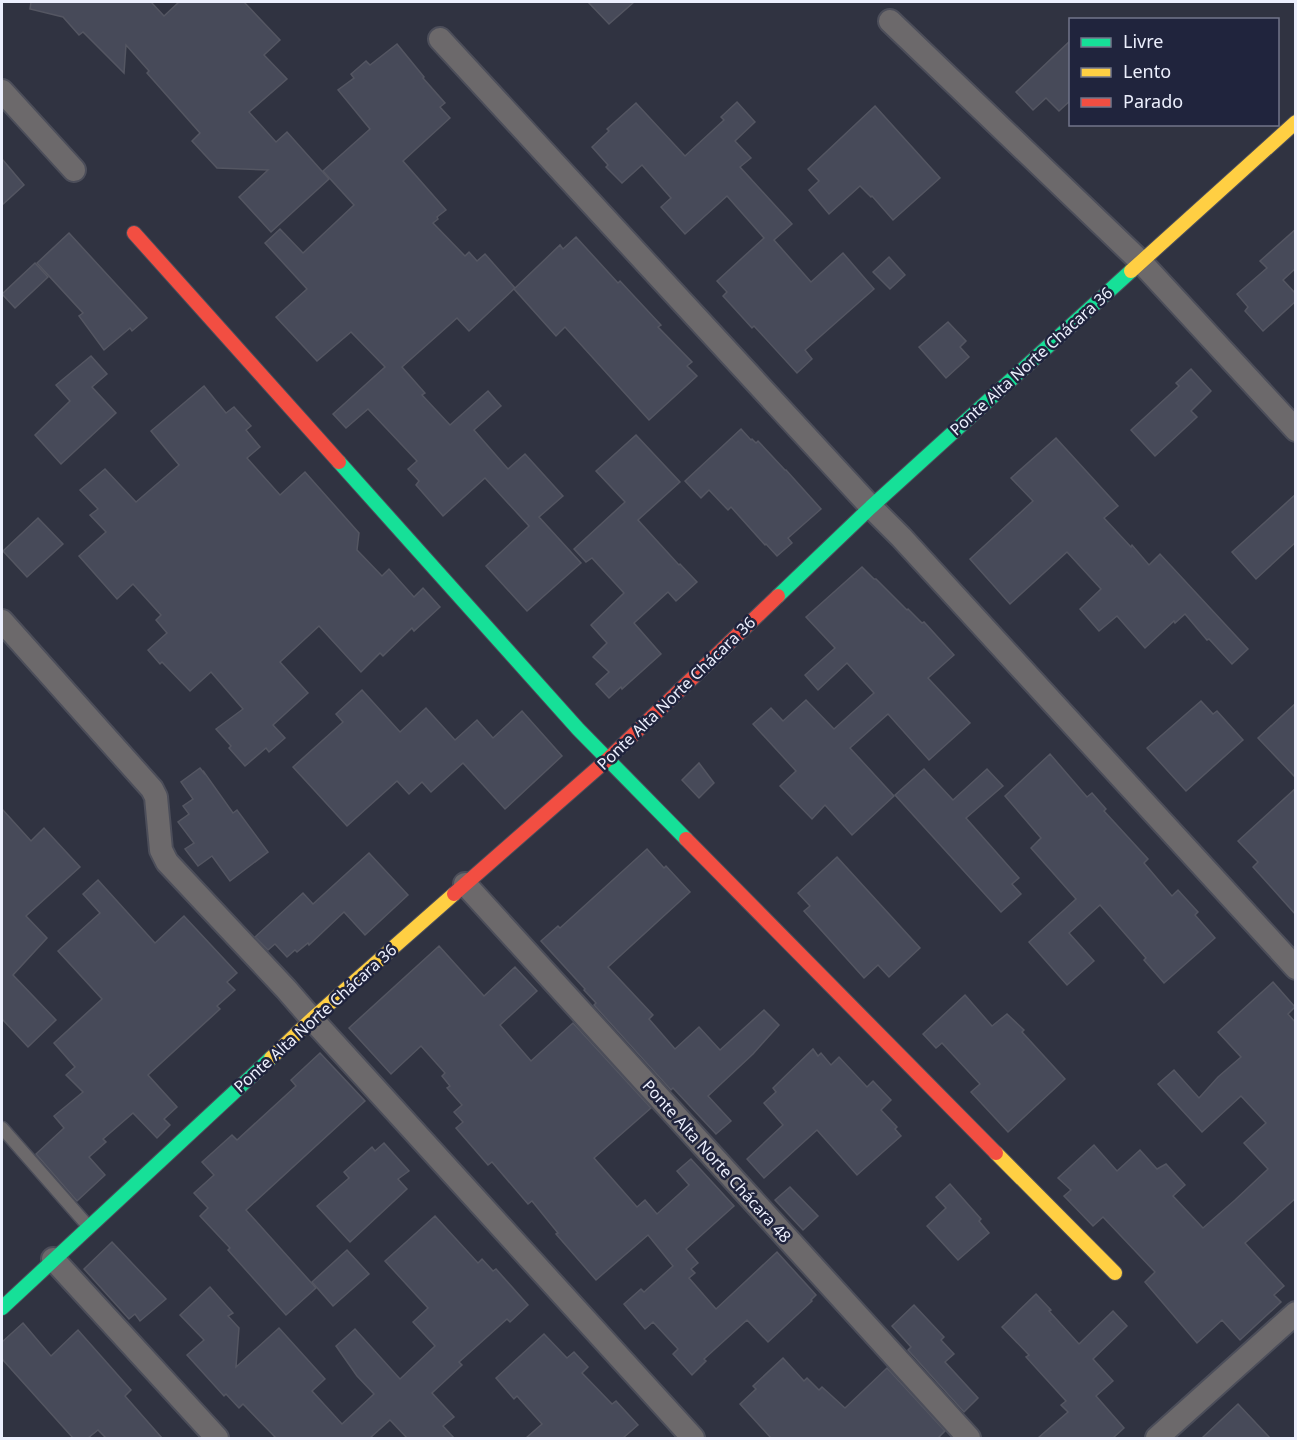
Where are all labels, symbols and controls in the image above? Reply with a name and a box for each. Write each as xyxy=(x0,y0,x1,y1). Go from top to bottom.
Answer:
legend xyxy=(1069,18,1279,126)
text: Livre xyxy=(1123,29,1163,53)
text: Lento xyxy=(1123,59,1171,83)
text: Parado xyxy=(1123,89,1183,113)
street label: Ponte Alta Norte Chácara 36 xyxy=(945,282,1117,440)
street label: Ponte Alta Norte Chácara 36 xyxy=(592,611,760,775)
street label: Ponte Alta Norte Chácara 36 xyxy=(229,939,401,1097)
street label: Ponte Alta Norte Chácara 48 xyxy=(638,1075,796,1247)

